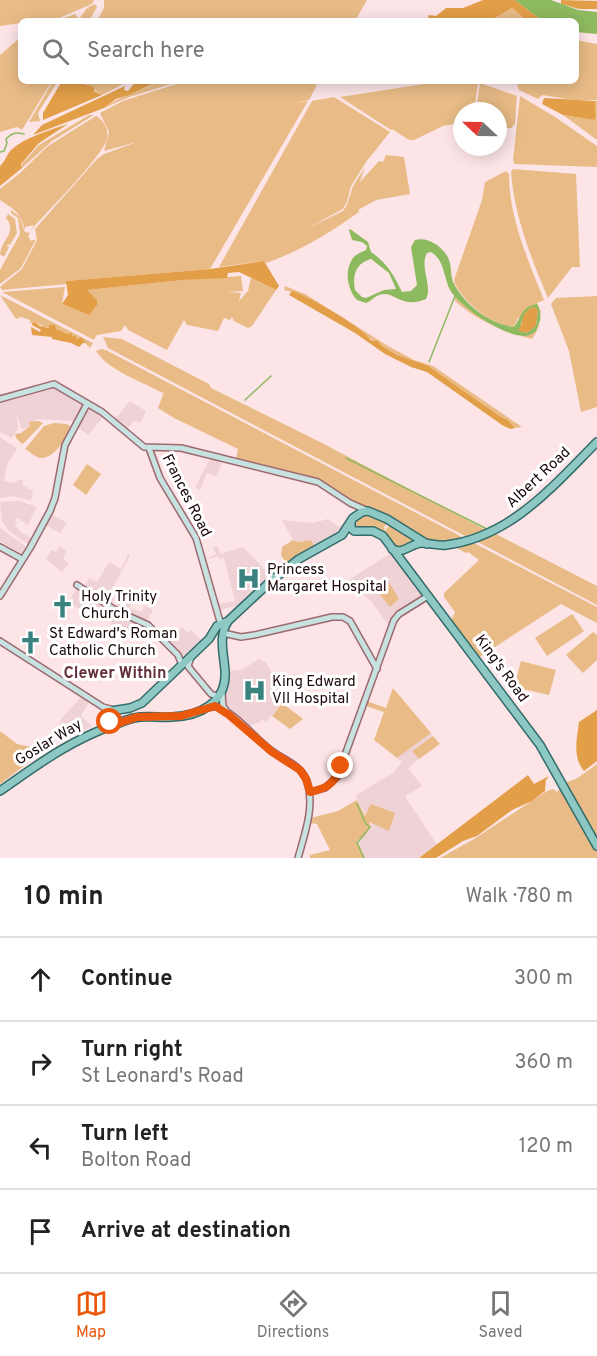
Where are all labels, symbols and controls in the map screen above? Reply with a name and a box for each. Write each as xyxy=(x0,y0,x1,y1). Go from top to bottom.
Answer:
search box xyxy=(18,18,579,84)
icon: search xyxy=(39,35,72,68)
text: Search here xyxy=(87,38,205,65)
north arrow xyxy=(453,102,507,156)
street label: Albert Road xyxy=(503,443,575,513)
street label: Frances Road xyxy=(157,451,215,541)
place label: Princess Margaret Hospital xyxy=(267,561,387,597)
hospital icon: Princess Margaret Hospital xyxy=(236,566,262,592)
place label: Holy Trinity Church xyxy=(81,588,157,624)
church icon: Holy Trinity Church xyxy=(50,593,76,619)
place label: St Edward's Roman Catholic Church xyxy=(49,625,177,661)
church icon: St Edward's Roman Catholic Church xyxy=(18,630,44,656)
street label: King's Road xyxy=(470,631,532,707)
district label: Clewer Within xyxy=(64,664,166,684)
place label: King Edward VII Hospital xyxy=(272,673,356,709)
hospital icon: King Edward VII Hospital xyxy=(241,678,267,704)
route start xyxy=(96,708,122,734)
street label: Goslar Way xyxy=(12,716,86,770)
route end xyxy=(327,752,353,778)
text: 10 min xyxy=(24,881,104,914)
text: Walk · 780 m xyxy=(465,884,573,910)
icon: ahead xyxy=(24,963,57,996)
text: Continue xyxy=(81,966,172,993)
text: 300 m xyxy=(514,966,573,992)
text: Turn right xyxy=(81,1037,183,1064)
icon: right xyxy=(24,1047,57,1080)
text: 360 m xyxy=(515,1050,573,1076)
text: St Leonard's Road xyxy=(81,1064,244,1090)
text: Turn left xyxy=(81,1121,169,1148)
icon: left xyxy=(24,1131,57,1164)
text: 120 m xyxy=(519,1134,573,1160)
text: Bolton Road xyxy=(81,1148,191,1174)
icon: arrive xyxy=(24,1215,57,1248)
text: Arrive at destination xyxy=(81,1218,291,1245)
tab: Map xyxy=(75,1287,108,1343)
tab: Directions xyxy=(257,1287,329,1343)
tab: Saved xyxy=(478,1287,522,1343)

